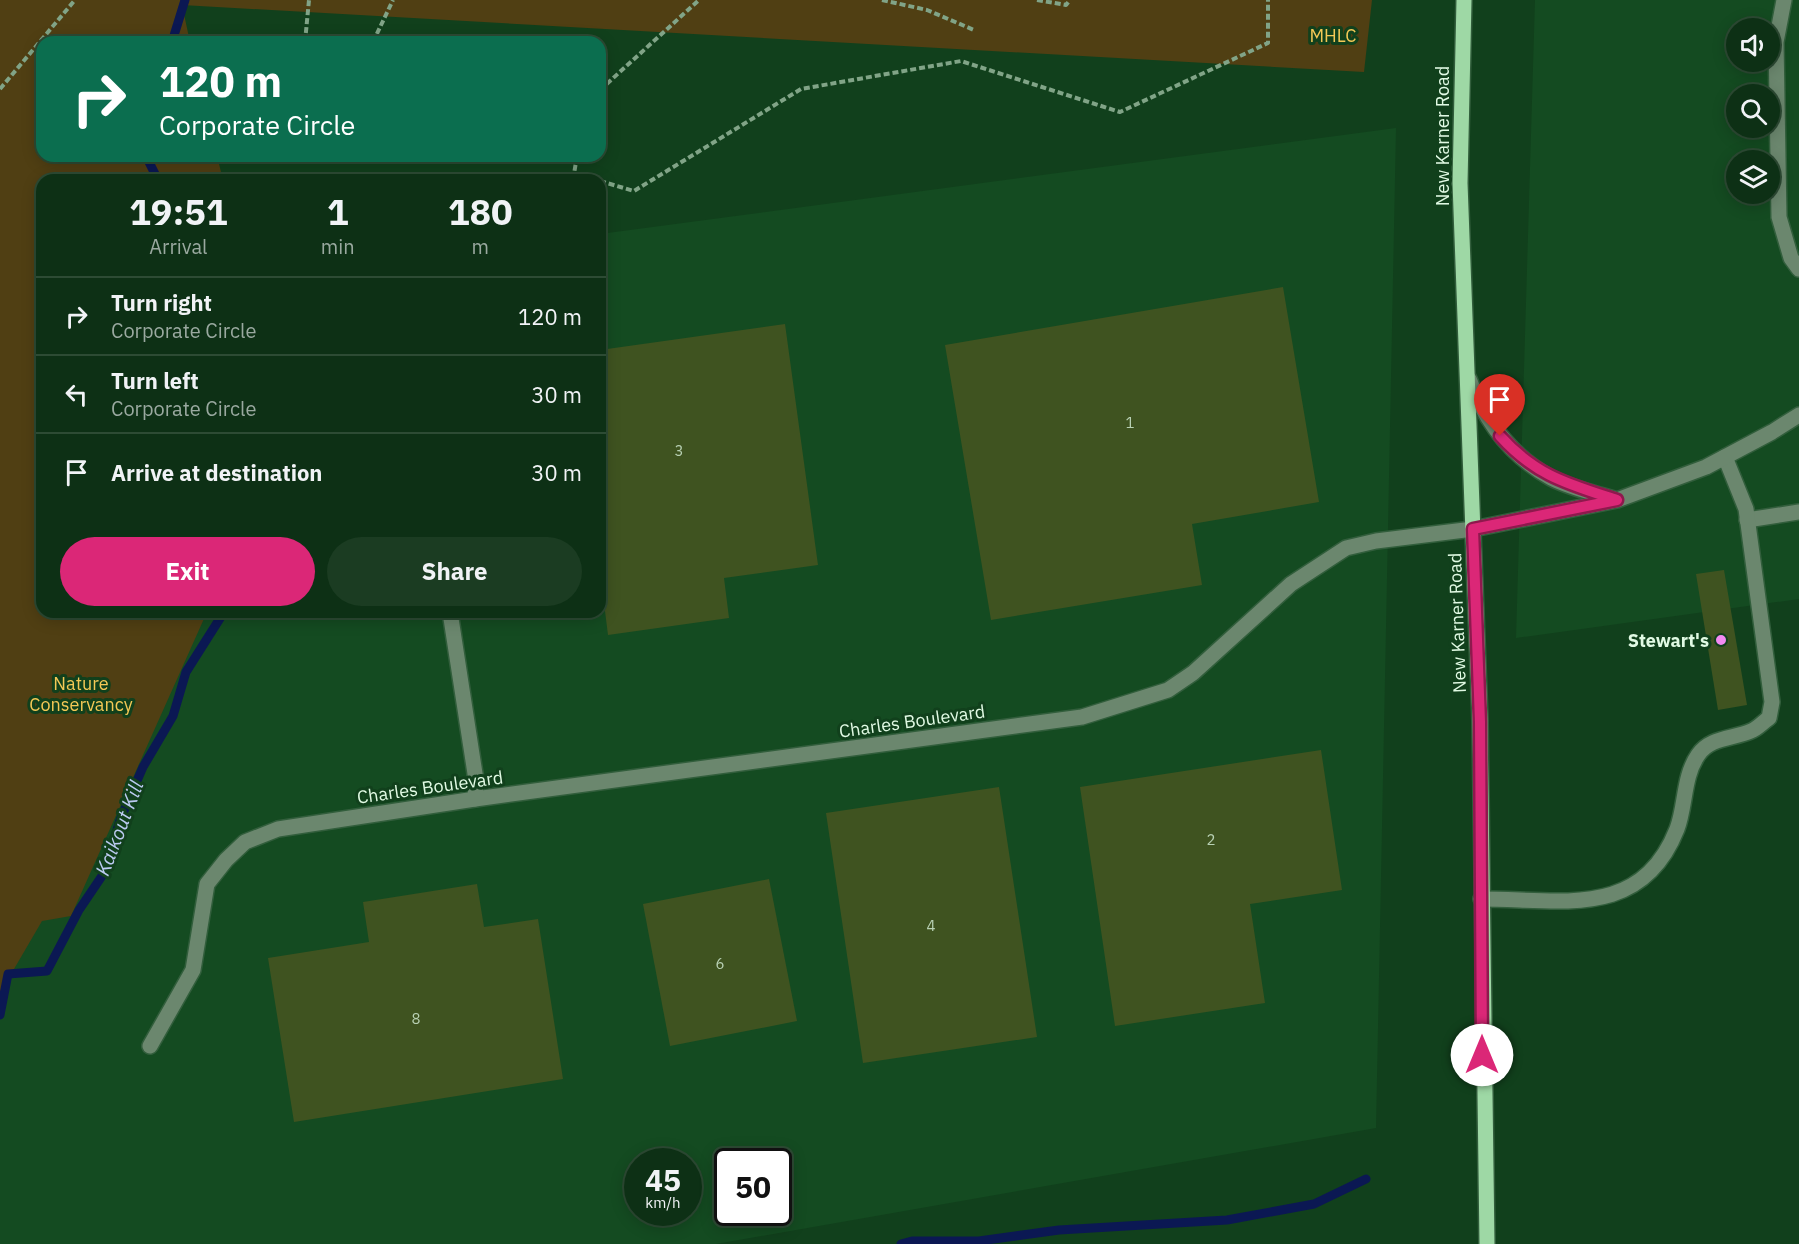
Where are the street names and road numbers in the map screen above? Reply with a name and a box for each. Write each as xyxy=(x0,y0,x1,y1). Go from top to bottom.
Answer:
street label: New Karner Road xyxy=(1431,66,1454,206)
street label: New Karner Road xyxy=(1443,552,1471,694)
street label: Charles Boulevard xyxy=(837,699,987,743)
street label: Charles Boulevard xyxy=(355,765,505,809)

